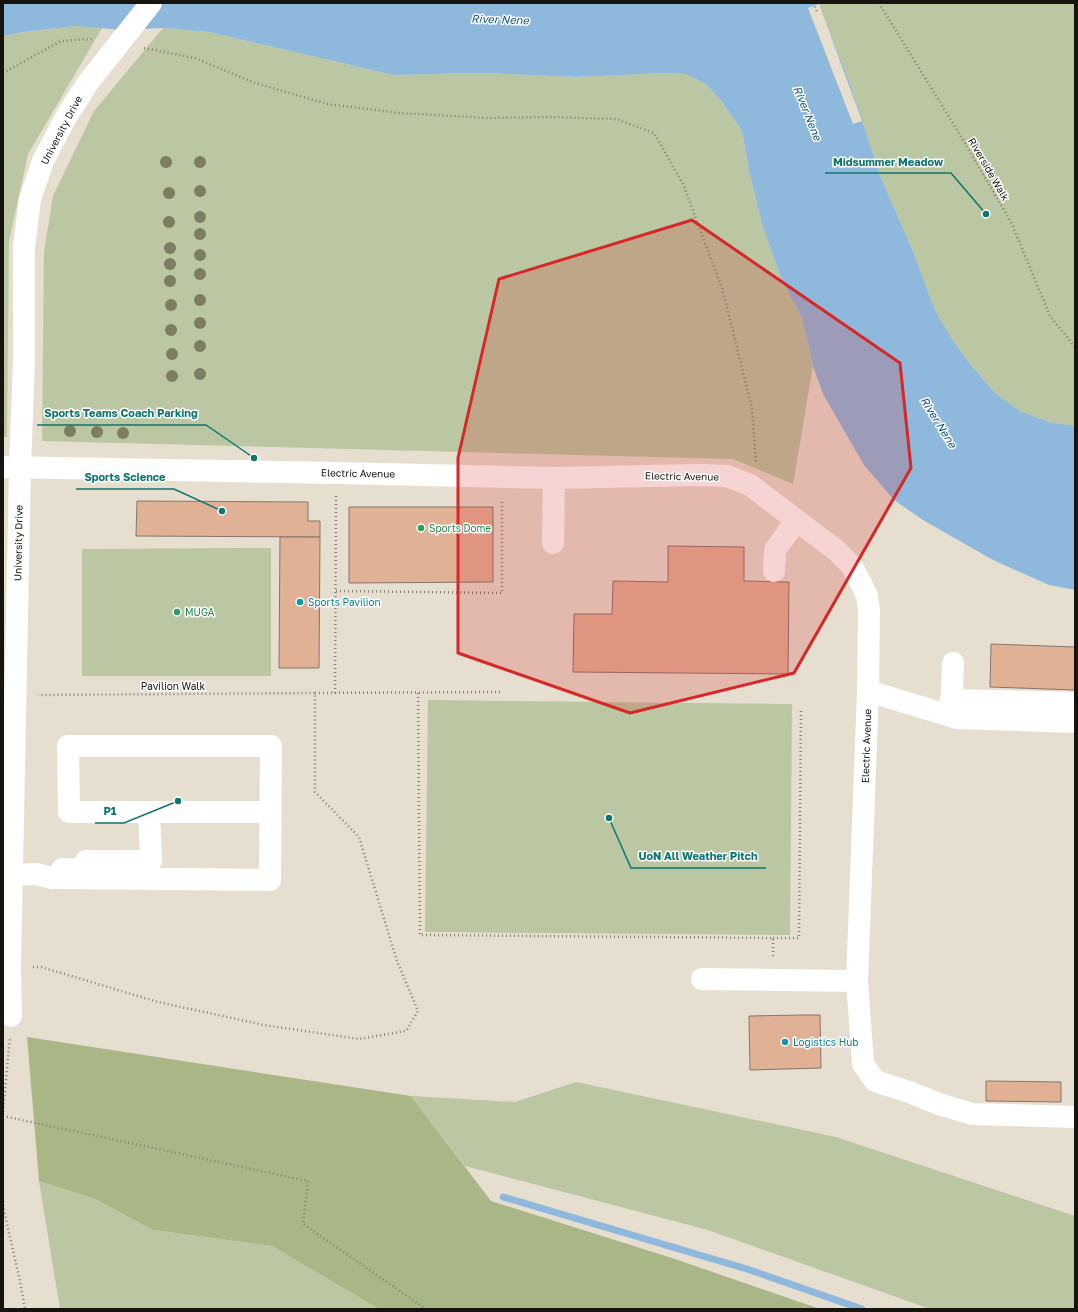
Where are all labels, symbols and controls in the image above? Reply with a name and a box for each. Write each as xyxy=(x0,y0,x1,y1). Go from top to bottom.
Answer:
water label: River Nene xyxy=(471,11,531,27)
water label: River Nene xyxy=(791,84,825,144)
street label: University Drive xyxy=(38,93,84,166)
street label: Riverside Walk xyxy=(966,135,1012,203)
callout: Midsummer Meadow xyxy=(825,150,951,173)
text: Midsummer Meadow xyxy=(833,155,944,168)
water label: River Nene xyxy=(918,394,961,451)
callout: Sports Teams Coach Parking xyxy=(37,402,206,425)
text: Sports Teams Coach Parking xyxy=(44,406,198,419)
callout: Sports Science xyxy=(76,466,174,489)
street label: Electric Avenue xyxy=(321,466,395,480)
street label: Electric Avenue xyxy=(645,469,719,483)
text: Sports Science xyxy=(84,470,166,483)
street label: University Drive xyxy=(11,505,25,581)
place label: Sports Dome xyxy=(429,522,491,534)
marker: Sports Dome xyxy=(416,523,426,533)
place label: Sports Pavilion xyxy=(308,596,381,608)
marker: Sports Pavilion xyxy=(295,597,305,607)
place label: MUGA xyxy=(185,606,215,618)
marker: MUGA xyxy=(172,607,182,617)
street label: Pavilion Walk xyxy=(141,680,206,692)
street label: Electric Avenue xyxy=(859,708,873,783)
callout: P1 xyxy=(95,800,124,823)
text: P1 xyxy=(103,804,117,817)
callout: UoN All Weather Pitch xyxy=(631,845,766,868)
text: UoN All Weather Pitch xyxy=(638,849,758,862)
place label: Logistics Hub xyxy=(793,1036,858,1048)
marker: Logistics Hub xyxy=(780,1037,790,1047)

